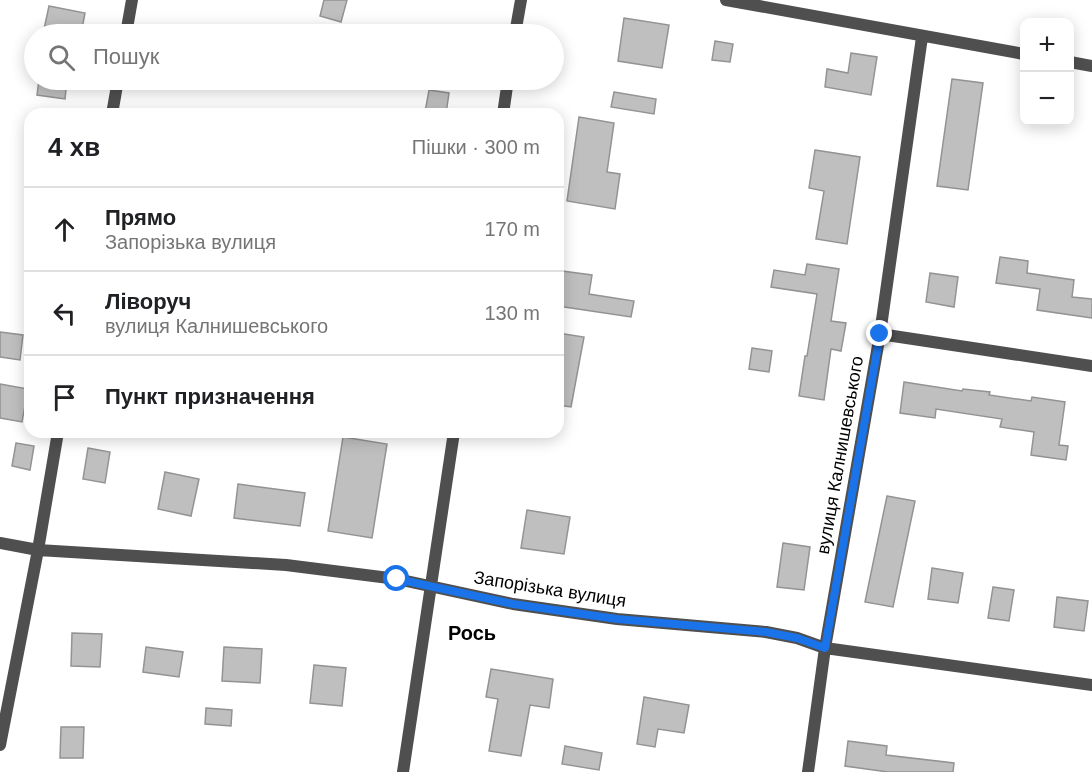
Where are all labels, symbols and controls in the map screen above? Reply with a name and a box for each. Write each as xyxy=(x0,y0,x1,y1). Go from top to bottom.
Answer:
map controls xyxy=(1020,18,1074,126)
button: + xyxy=(1020,18,1074,72)
search box xyxy=(24,24,564,90)
icon: search xyxy=(45,41,78,74)
text: Пошук xyxy=(93,44,159,69)
button: − xyxy=(1020,72,1074,126)
text: 4 хв xyxy=(48,132,100,162)
text: Пішки · 300 m xyxy=(412,136,540,158)
text: Прямо xyxy=(105,205,176,230)
icon: ahead xyxy=(48,213,81,246)
text: 170 m xyxy=(484,218,540,240)
text: Запорізька вулиця xyxy=(105,231,276,253)
text: Ліворуч xyxy=(105,289,191,314)
icon: left xyxy=(48,297,81,330)
text: 130 m xyxy=(484,302,540,324)
text: вулиця Калнишевського xyxy=(105,315,328,337)
route end xyxy=(866,320,892,346)
street label: вулиця Калнишевського xyxy=(813,354,867,556)
icon: arrive xyxy=(48,381,81,414)
text: Пункт призначення xyxy=(105,384,315,409)
route start xyxy=(383,565,409,591)
street label: Запорізька вулиця xyxy=(472,567,628,611)
district label: Рось xyxy=(448,622,496,644)

